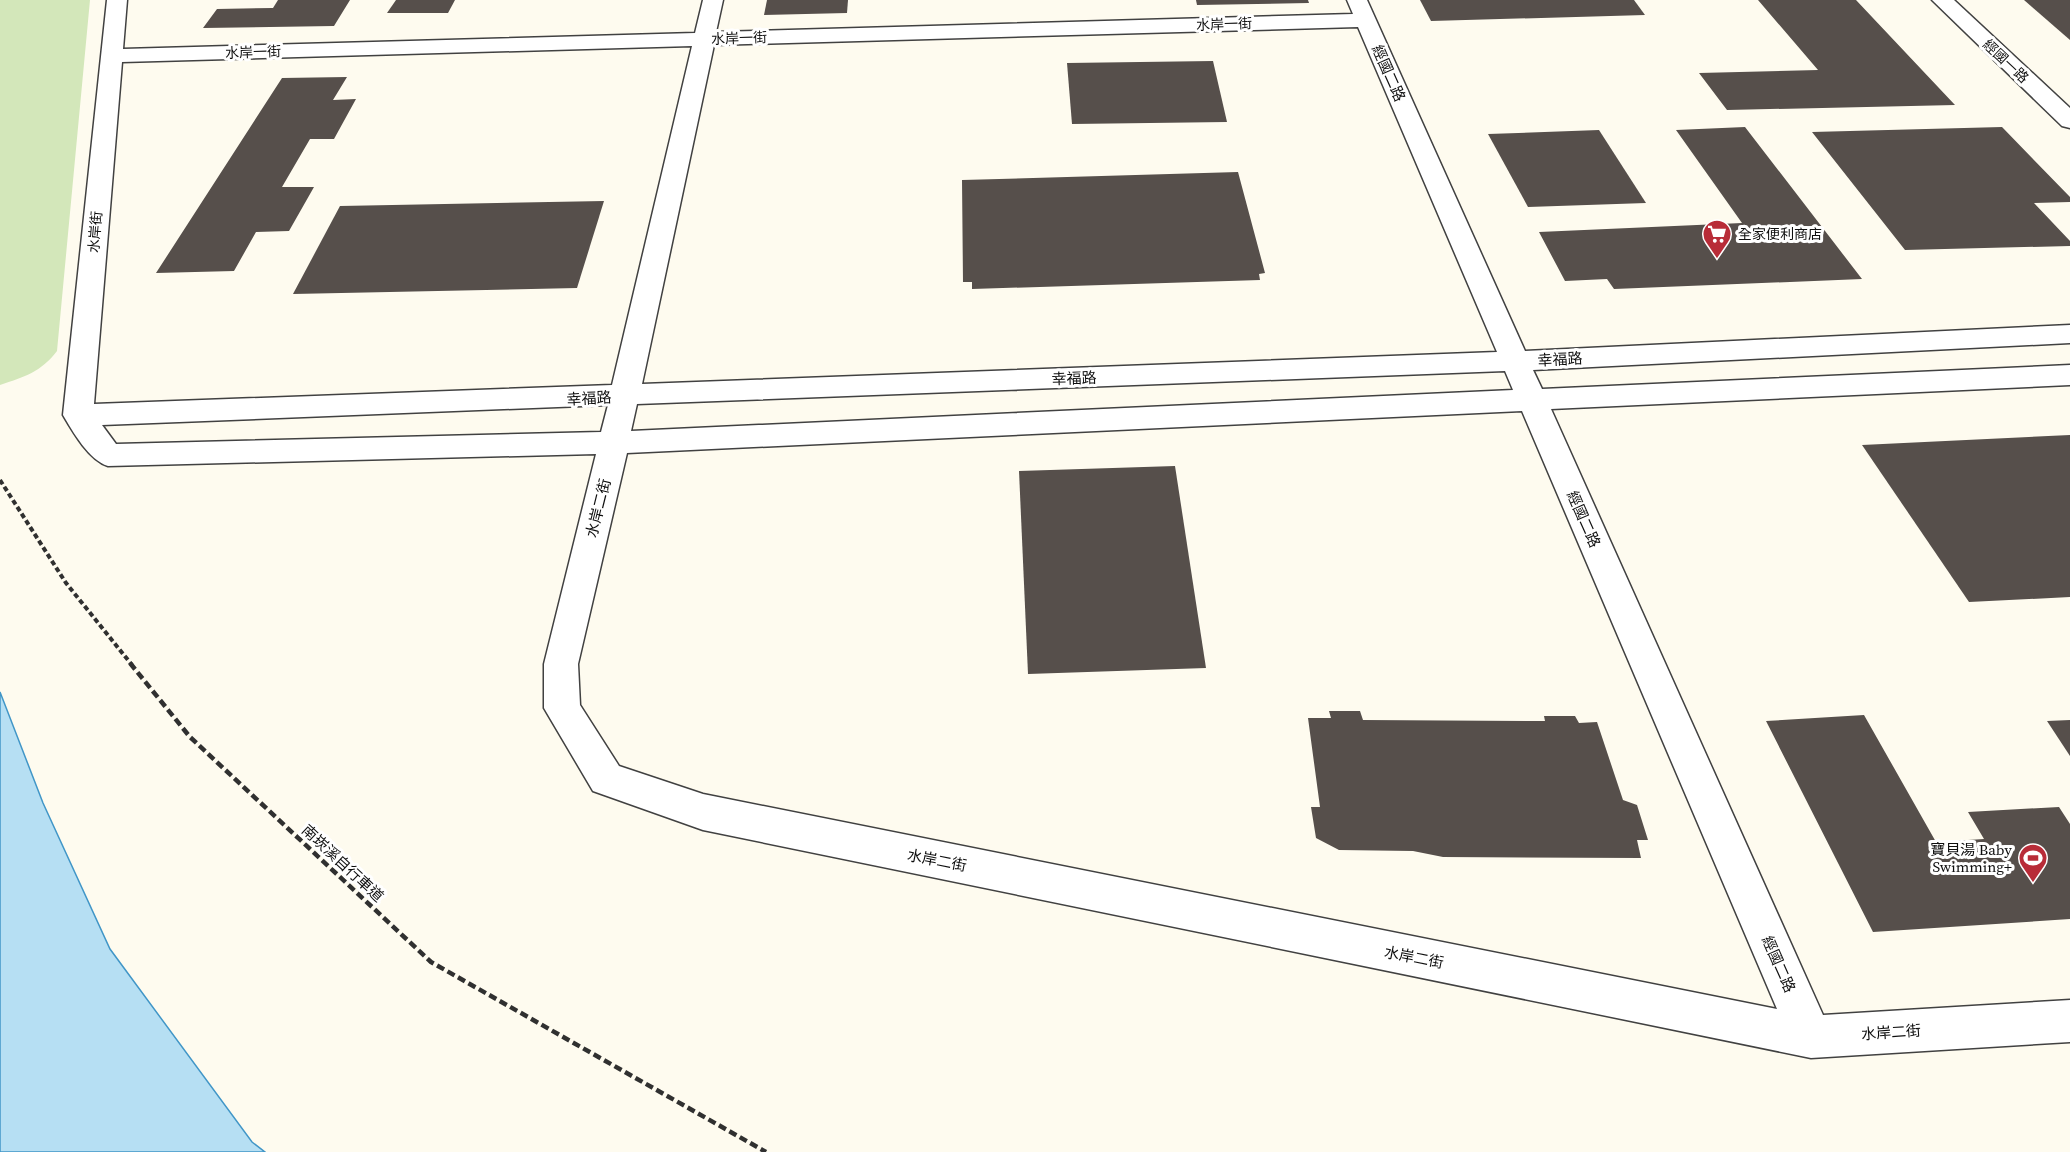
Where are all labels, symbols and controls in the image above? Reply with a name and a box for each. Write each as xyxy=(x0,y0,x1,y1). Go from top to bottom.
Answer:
street label: 水岸一街 xyxy=(1196,13,1252,35)
street label: 水岸一街 xyxy=(711,27,767,49)
street label: 經國一路 xyxy=(1979,35,2033,87)
street label: 水岸一街 xyxy=(225,41,281,63)
street label: 經國二路 xyxy=(1367,41,1411,105)
street label: 水岸街 xyxy=(83,210,107,254)
supermarket icon: 全家便利商店 xyxy=(1701,218,1733,260)
place label: 全家便利商店 xyxy=(1738,224,1822,244)
street label: 幸福路 xyxy=(1537,347,1583,371)
street label: 幸福路 xyxy=(1051,367,1097,389)
street label: 幸福路 xyxy=(566,386,612,410)
street label: 水岸二街 xyxy=(581,476,615,540)
street label: 經國二路 xyxy=(1562,487,1606,551)
street label: 南崁溪自行車道 xyxy=(297,820,389,906)
place label: 寶貝湯 Baby Swimming+ xyxy=(1930,839,2012,877)
sports icon: 寶貝湯 Baby Swimming+ xyxy=(2017,842,2049,884)
street label: 水岸二街 xyxy=(906,844,968,876)
street label: 經國二路 xyxy=(1757,932,1801,996)
street label: 水岸二街 xyxy=(1383,941,1445,973)
street label: 水岸二街 xyxy=(1860,1019,1922,1045)

